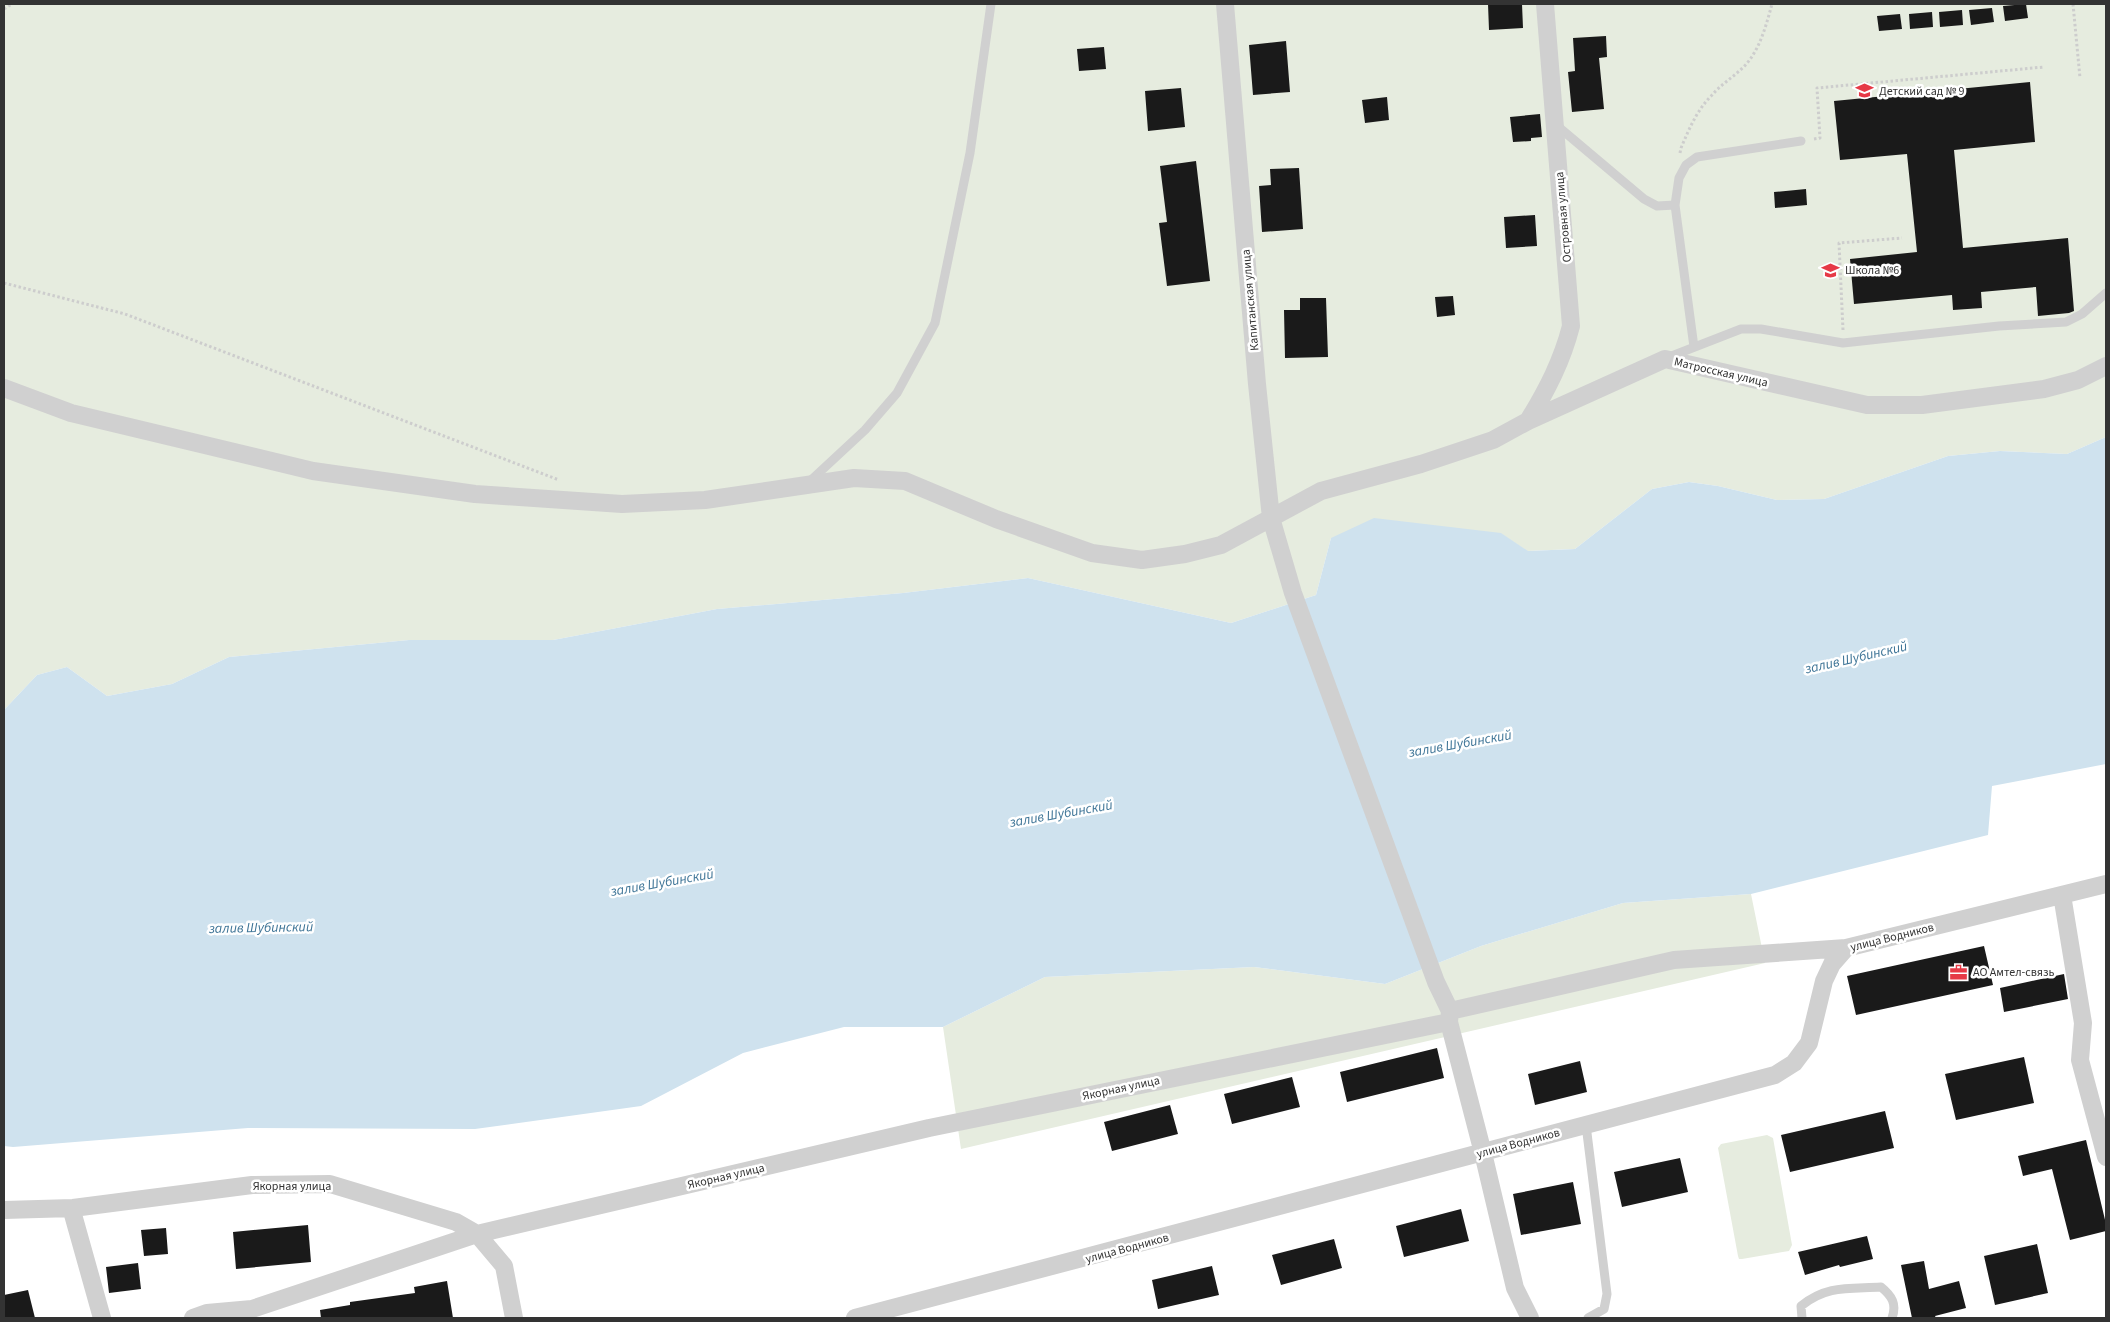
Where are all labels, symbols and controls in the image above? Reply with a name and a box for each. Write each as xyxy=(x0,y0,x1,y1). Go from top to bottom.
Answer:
school or university icon: Детский сад № 9 xyxy=(1855,81,1875,101)
place label: Детский сад № 9 xyxy=(1879,83,1965,100)
street label: Островная улица xyxy=(1551,171,1576,263)
street label: Капитанская улица xyxy=(1238,248,1263,351)
school or university icon: Школа №6 xyxy=(1821,260,1841,280)
place label: Школа №6 xyxy=(1845,262,1899,279)
street label: Матросская улица xyxy=(1672,353,1770,392)
water label: залив Шубинский xyxy=(1802,636,1909,680)
water label: залив Шубинский xyxy=(1406,725,1513,763)
water label: залив Шубинский xyxy=(1007,795,1114,833)
water label: залив Шубинский xyxy=(608,864,715,902)
water label: залив Шубинский xyxy=(208,917,313,939)
street label: улица Водников xyxy=(1849,919,1936,956)
office icon: АО Амтел-связь xyxy=(1949,962,1969,982)
place label: АО Амтел-связь xyxy=(1973,964,2054,981)
street label: Якорная улица xyxy=(1081,1072,1161,1105)
street label: улица Водников xyxy=(1475,1124,1562,1163)
street label: Якорная улица xyxy=(686,1159,766,1194)
street label: Якорная улица xyxy=(253,1178,331,1195)
street label: улица Водников xyxy=(1084,1229,1171,1268)

